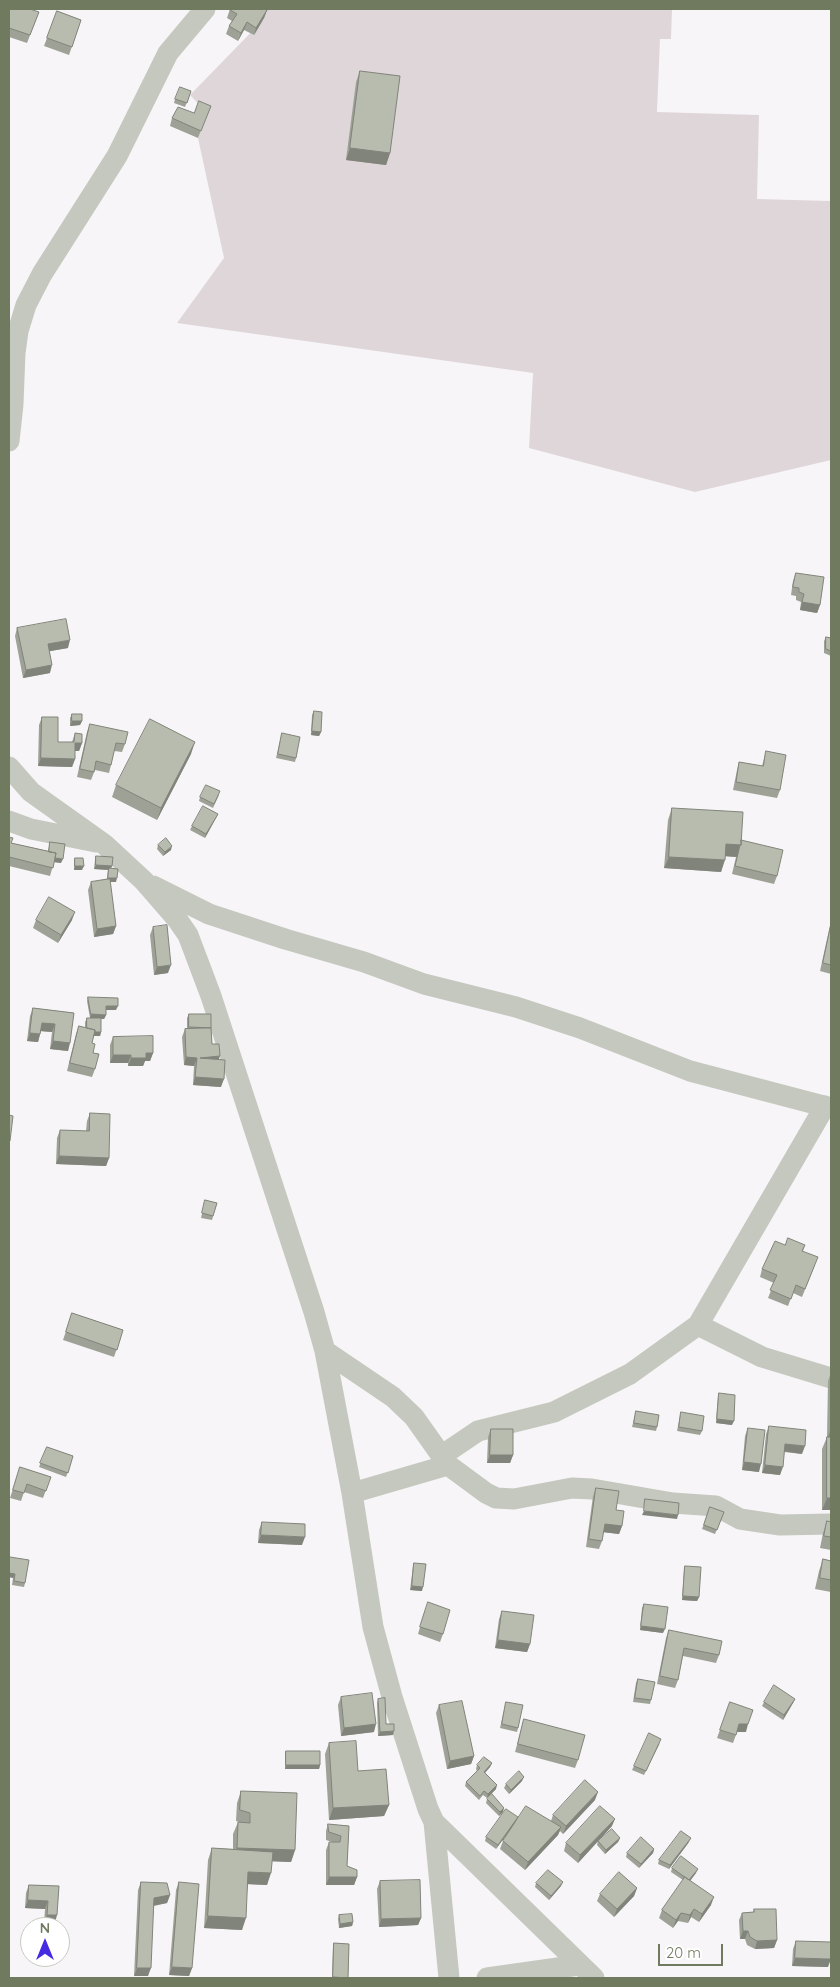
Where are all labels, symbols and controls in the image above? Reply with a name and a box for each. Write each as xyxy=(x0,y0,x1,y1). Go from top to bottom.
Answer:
north arrow xyxy=(20,1917,70,1967)
text: N xyxy=(40,1919,50,1937)
scale bar xyxy=(660,1934,725,1966)
text: 20 m xyxy=(666,1943,701,1962)

